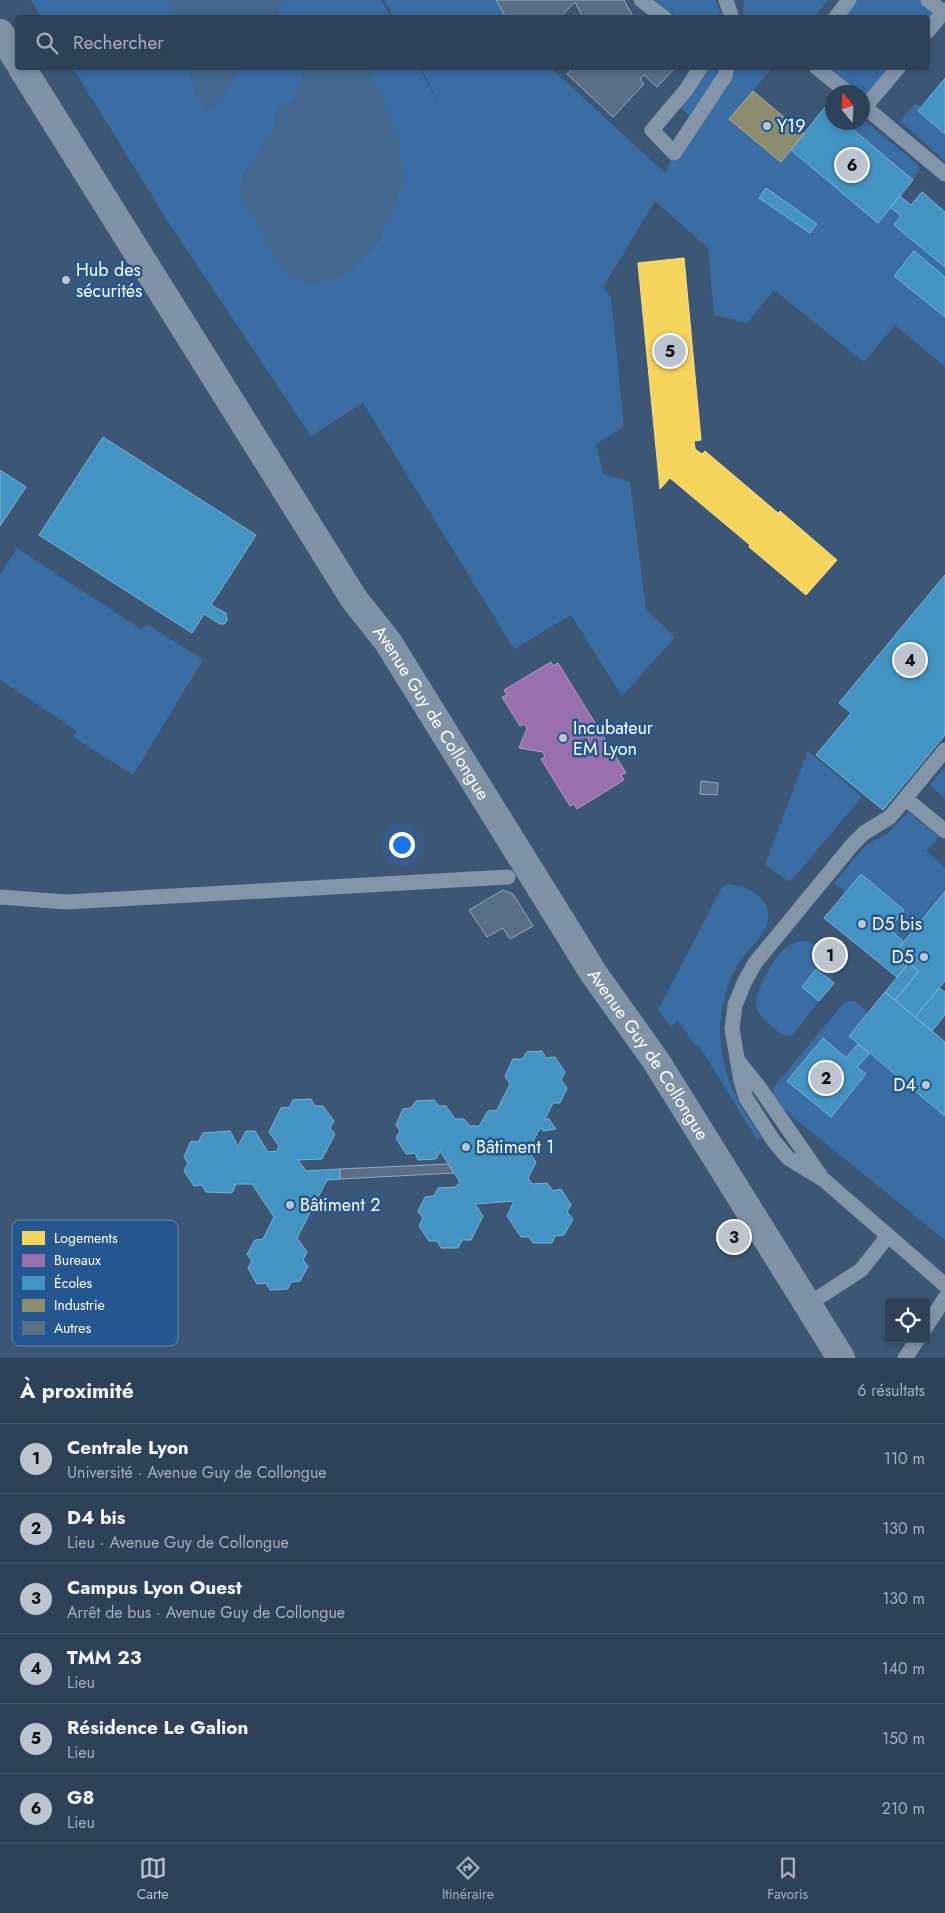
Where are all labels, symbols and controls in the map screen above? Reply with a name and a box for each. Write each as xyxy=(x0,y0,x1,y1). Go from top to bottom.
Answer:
search box xyxy=(15,15,930,70)
icon: search xyxy=(33,29,61,57)
text: Rechercher xyxy=(73,29,164,56)
north arrow xyxy=(825,85,870,130)
place label: Y19 xyxy=(777,113,806,139)
marker: Y19 xyxy=(761,120,773,132)
pin: 6 xyxy=(836,146,868,184)
place label: Hub des sécurités xyxy=(76,257,142,304)
marker: Hub des sécurités xyxy=(60,274,72,286)
pin: 5 xyxy=(654,332,686,370)
street label: Avenue Guy de Collongue xyxy=(367,620,496,805)
pin: 4 xyxy=(894,641,926,679)
place label: Incubateur EM Lyon xyxy=(573,715,654,762)
marker: Incubateur EM Lyon xyxy=(557,732,569,744)
your location xyxy=(389,832,415,858)
place label: D5 bis xyxy=(872,911,922,937)
marker: D5 bis xyxy=(856,918,868,930)
pin: 1 xyxy=(814,936,846,974)
place label: D5 xyxy=(892,944,914,970)
marker: D5 xyxy=(918,951,930,963)
street label: Avenue Guy de Collongue xyxy=(581,963,715,1145)
pin: 2 xyxy=(810,1059,842,1097)
place label: D4 xyxy=(893,1072,916,1098)
marker: D4 xyxy=(920,1079,932,1091)
place label: Bâtiment 1 xyxy=(476,1134,554,1160)
marker: Bâtiment 1 xyxy=(460,1141,472,1153)
place label: Bâtiment 2 xyxy=(300,1192,381,1218)
marker: Bâtiment 2 xyxy=(284,1199,296,1211)
pin: 3 xyxy=(718,1218,750,1256)
legend xyxy=(12,1220,178,1346)
text: Logements xyxy=(54,1228,118,1248)
text: Bureaux xyxy=(54,1250,101,1270)
text: Écoles xyxy=(54,1273,92,1293)
text: Industrie xyxy=(54,1295,105,1315)
map controls xyxy=(885,1298,930,1343)
button: locate xyxy=(885,1298,930,1343)
text: Autres xyxy=(54,1318,91,1338)
text: À proximité xyxy=(20,1376,134,1406)
text: 6 résultats xyxy=(857,1379,925,1402)
text: Centrale Lyon xyxy=(67,1434,189,1461)
text: 1 xyxy=(32,1447,40,1470)
text: 110 m xyxy=(884,1447,925,1470)
text: Université · Avenue Guy de Collongue xyxy=(67,1461,327,1484)
text: D4 bis xyxy=(67,1504,126,1531)
text: 2 xyxy=(31,1517,41,1540)
text: 130 m xyxy=(882,1517,925,1540)
text: Lieu · Avenue Guy de Collongue xyxy=(67,1531,289,1554)
text: Campus Lyon Ouest xyxy=(67,1574,242,1601)
text: 3 xyxy=(31,1587,41,1610)
text: 130 m xyxy=(882,1587,925,1610)
text: Arrêt de bus · Avenue Guy de Collongue xyxy=(67,1601,345,1624)
text: TMM 23 xyxy=(67,1644,141,1671)
text: 4 xyxy=(30,1657,42,1680)
text: 140 m xyxy=(882,1657,925,1680)
text: Lieu xyxy=(67,1671,95,1694)
text: Résidence Le Galion xyxy=(67,1714,248,1741)
text: 5 xyxy=(31,1727,41,1750)
text: 150 m xyxy=(882,1727,925,1750)
text: Lieu xyxy=(67,1741,95,1764)
text: G8 xyxy=(67,1784,94,1811)
text: 6 xyxy=(31,1797,41,1820)
text: 210 m xyxy=(882,1797,925,1820)
text: Lieu xyxy=(67,1811,95,1834)
tab: Carte xyxy=(137,1854,168,1904)
tab: Itinéraire xyxy=(442,1854,494,1904)
tab: Favoris xyxy=(767,1854,808,1904)

